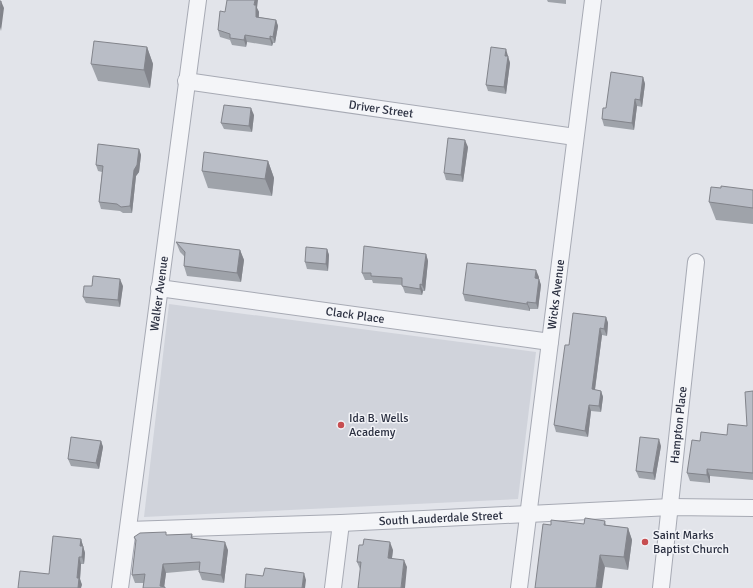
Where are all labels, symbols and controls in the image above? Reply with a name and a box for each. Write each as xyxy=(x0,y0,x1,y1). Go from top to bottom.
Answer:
street label: Driver Street xyxy=(348,97,414,121)
street label: Walker Avenue xyxy=(147,255,171,332)
street label: Wicks Avenue xyxy=(544,258,568,330)
street label: Clack Place xyxy=(325,304,385,327)
street label: Hampton Place xyxy=(667,386,690,464)
place label: Ida B. Wells Academy xyxy=(349,411,409,440)
marker: Ida B. Wells Academy xyxy=(336,420,346,430)
street label: South Lauderdale Street xyxy=(378,508,503,529)
place label: Saint Marks Baptist Church xyxy=(653,528,729,557)
marker: Saint Marks Baptist Church xyxy=(640,537,650,547)

